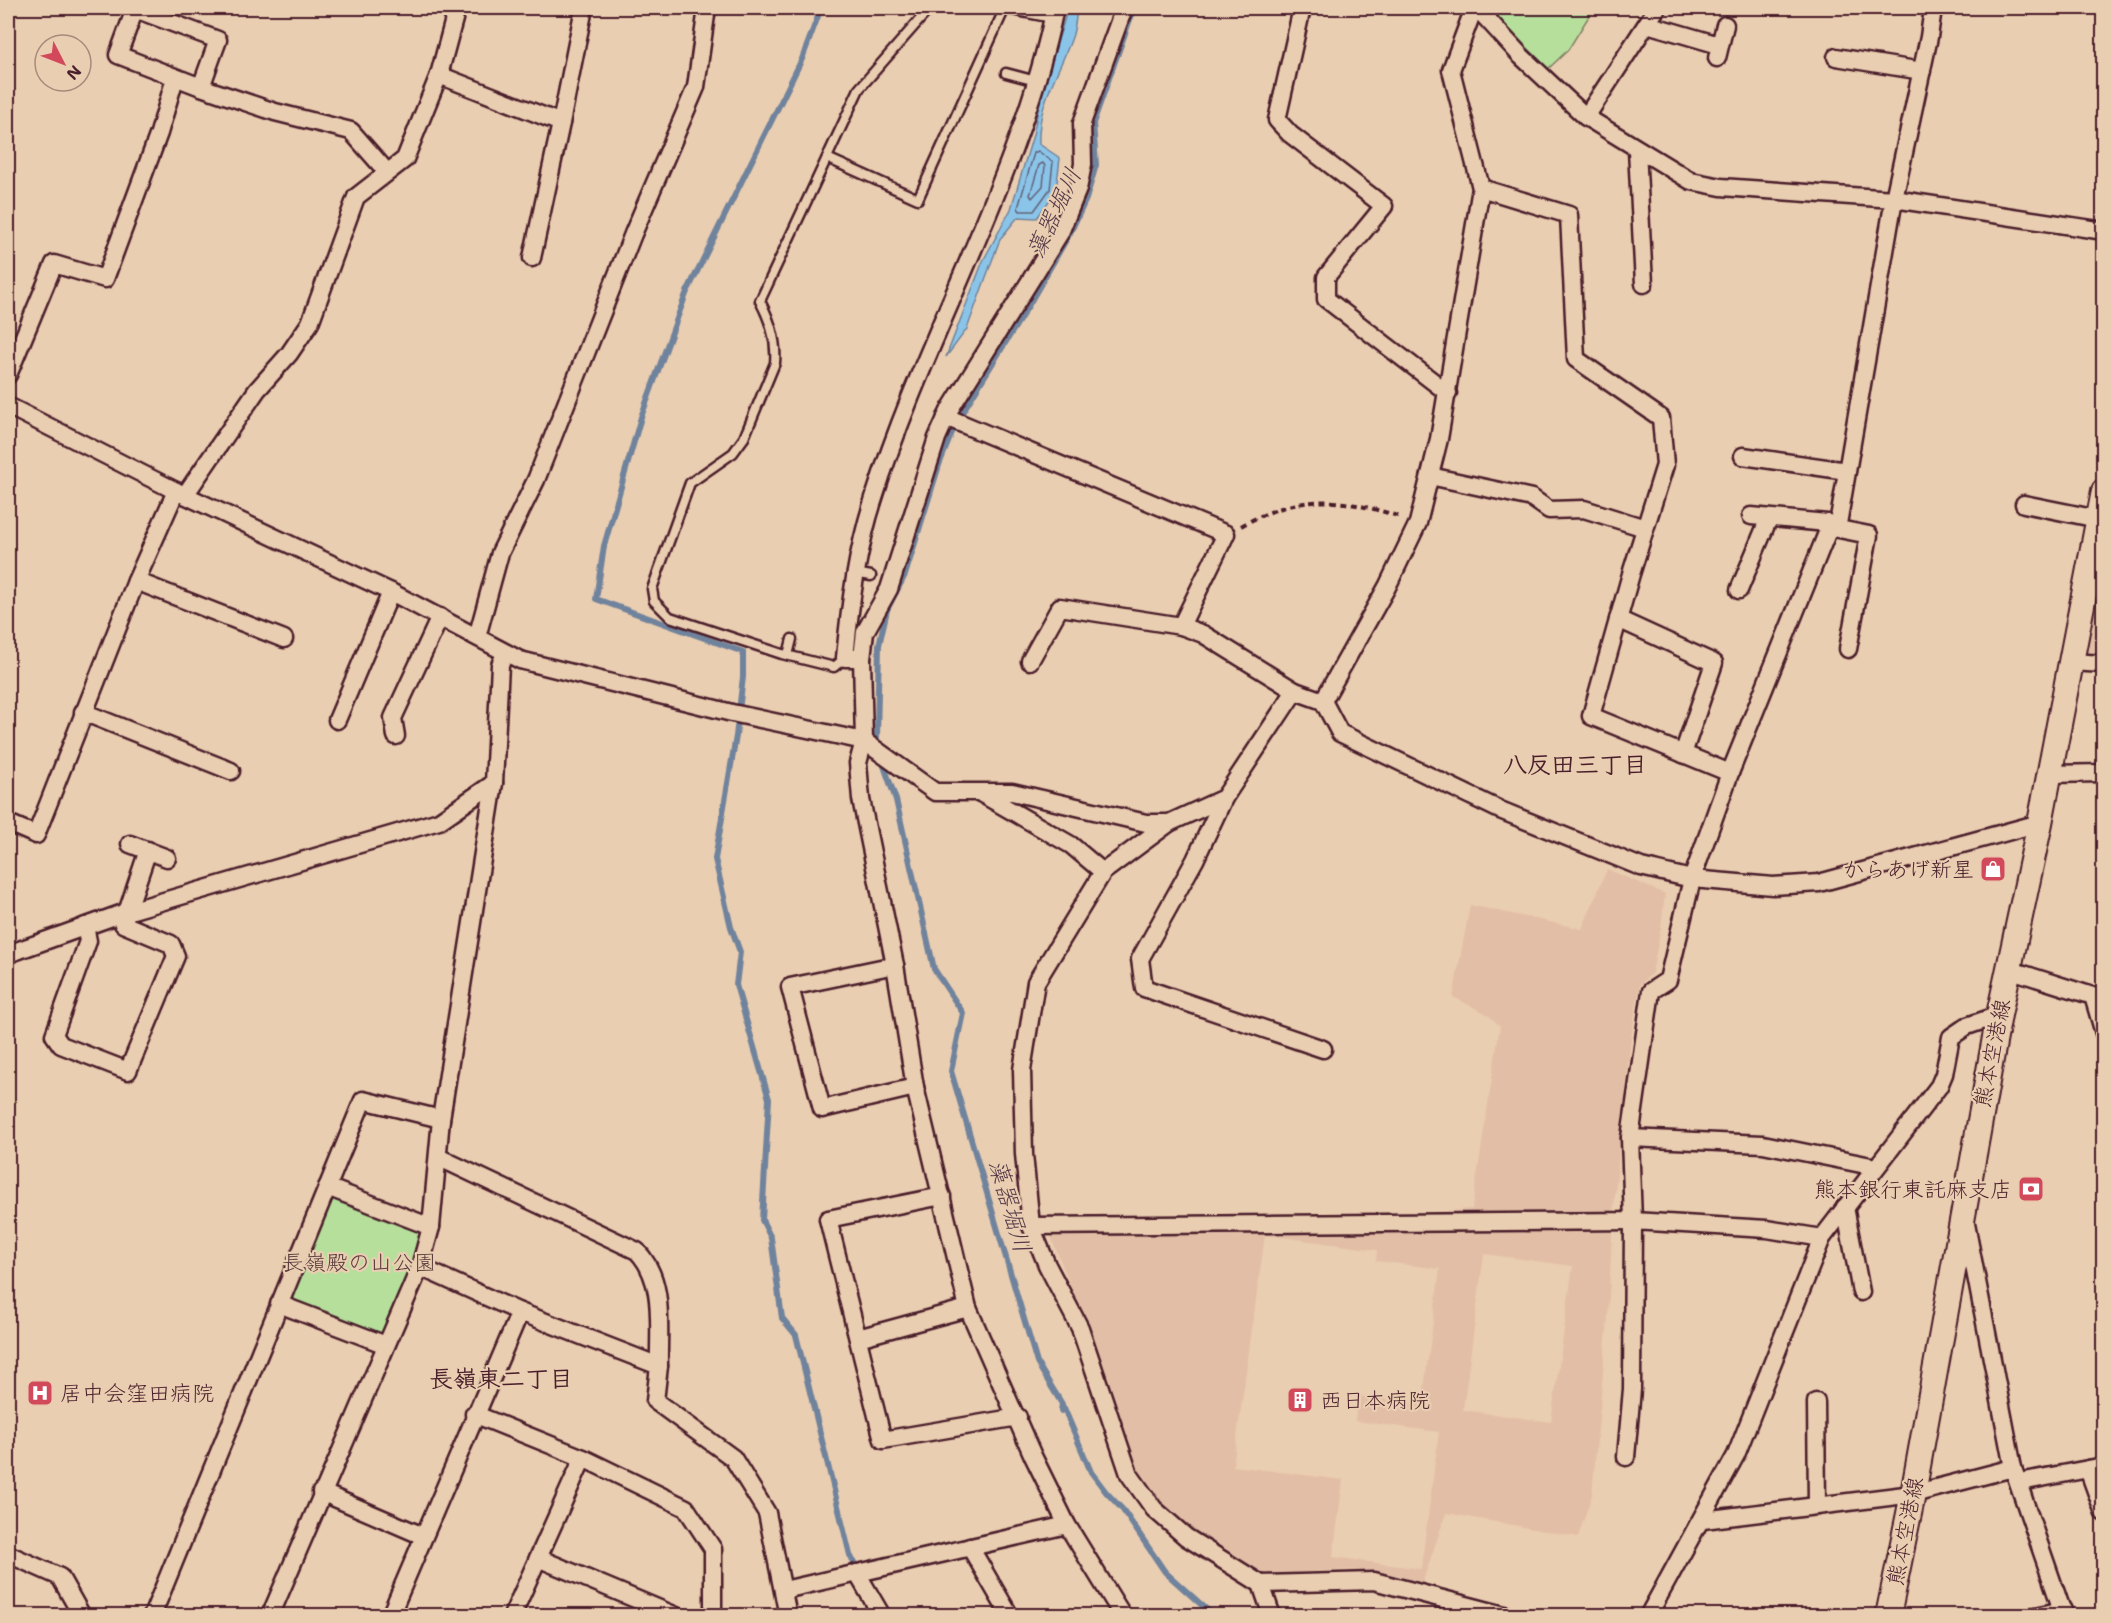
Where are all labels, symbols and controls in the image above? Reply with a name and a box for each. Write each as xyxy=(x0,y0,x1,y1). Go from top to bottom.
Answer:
north arrow xyxy=(33,33,93,93)
text: N xyxy=(62,61,86,84)
water label: 藻器堀川 xyxy=(1019,163,1089,263)
district label: 八反田三丁目 xyxy=(1503,749,1647,781)
shop icon: からあげ新星 xyxy=(1978,854,2008,884)
place label: からあげ新星 xyxy=(1842,855,1974,884)
street label: 熊本空港線 xyxy=(1967,996,2017,1110)
water label: 藻器堀川 xyxy=(981,1155,1039,1257)
bank icon: 熊本銀行東託麻支店 xyxy=(2016,1174,2046,1204)
place label: 熊本銀行東託麻支店 xyxy=(1814,1175,2012,1204)
park label: 長嶺殿の山公園 xyxy=(282,1248,436,1277)
district label: 長嶺東二丁目 xyxy=(429,1363,573,1395)
hospital icon: 居中会窪田病院 xyxy=(25,1378,55,1408)
place label: 居中会窪田病院 xyxy=(60,1379,214,1408)
building icon: 西日本病院 xyxy=(1285,1385,1315,1415)
place label: 西日本病院 xyxy=(1320,1386,1430,1415)
street label: 熊本空港線 xyxy=(1880,1474,1930,1588)

